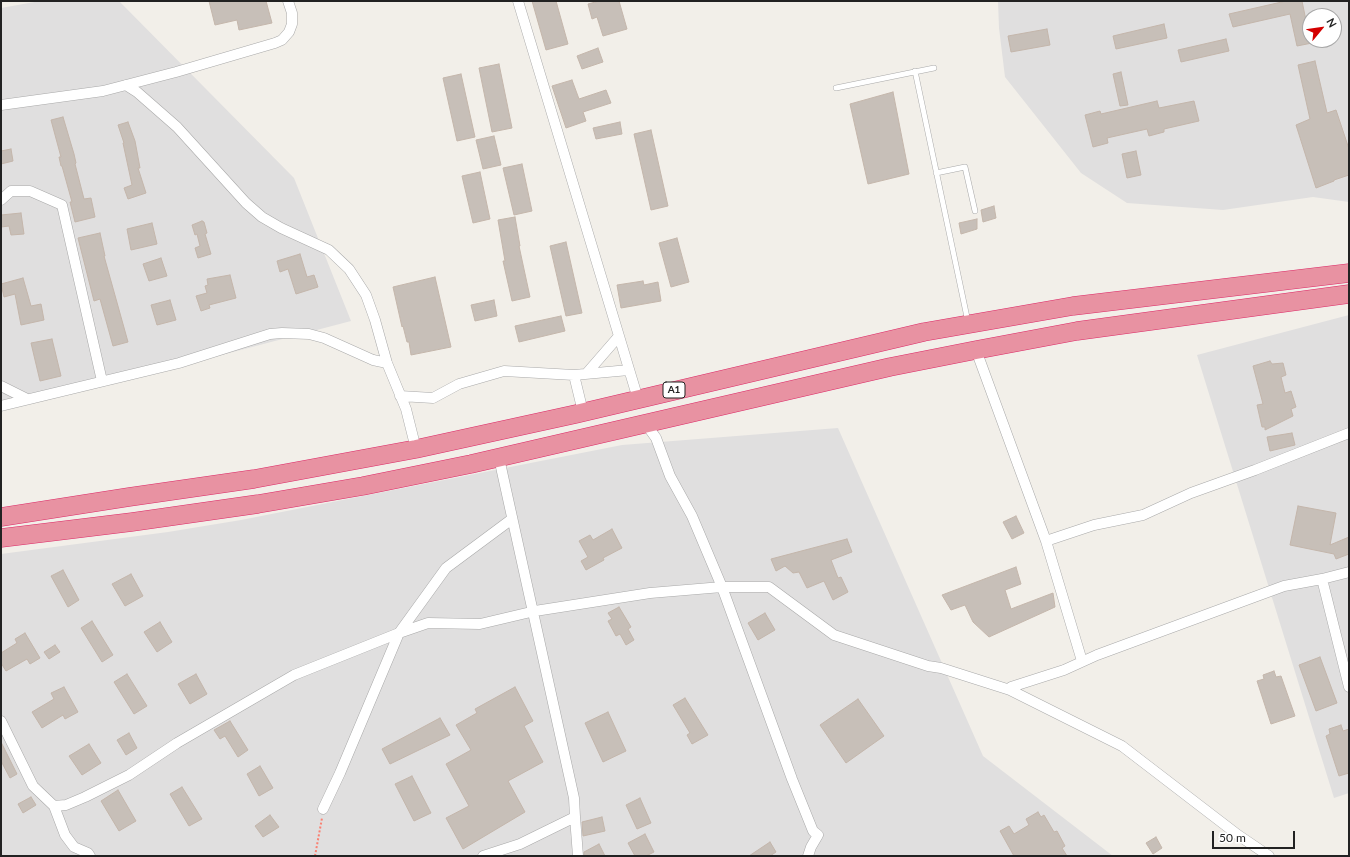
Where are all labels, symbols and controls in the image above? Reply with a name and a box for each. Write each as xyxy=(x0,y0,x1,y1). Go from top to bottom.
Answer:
north arrow xyxy=(1302,8,1342,48)
text: N xyxy=(1324,16,1340,29)
road number: A1 xyxy=(663,382,685,398)
scale bar xyxy=(1214,823,1297,849)
text: 50 m xyxy=(1219,830,1246,845)

